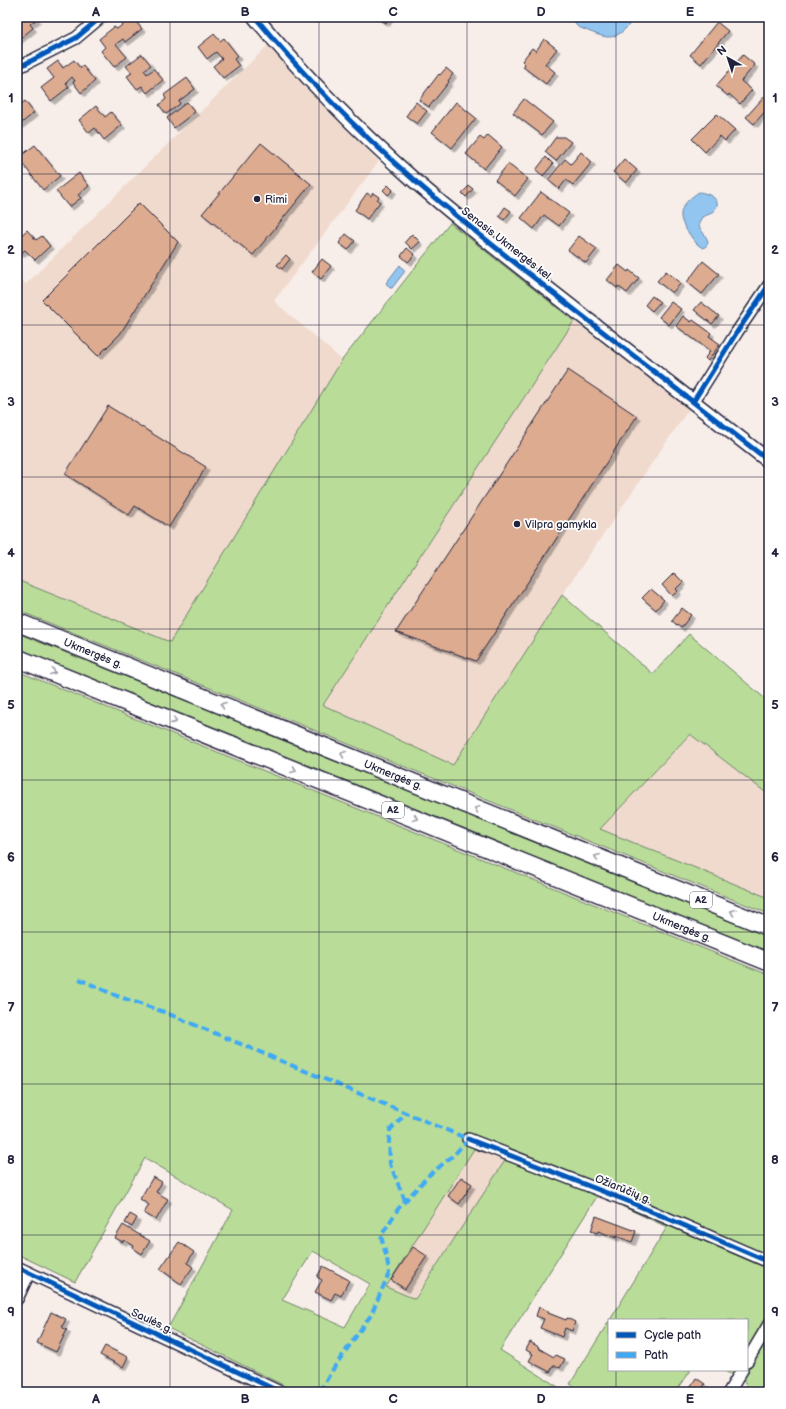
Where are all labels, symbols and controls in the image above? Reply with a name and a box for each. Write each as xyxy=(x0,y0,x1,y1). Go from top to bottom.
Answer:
text: A xyxy=(91,4,100,20)
text: B xyxy=(240,4,250,20)
text: C xyxy=(388,4,398,20)
text: D xyxy=(536,4,546,20)
text: E xyxy=(686,4,695,20)
north arrow xyxy=(708,38,748,78)
text: N xyxy=(715,43,729,58)
text: 1 xyxy=(8,90,14,106)
text: 1 xyxy=(772,90,778,106)
place label: Rimi xyxy=(265,193,287,206)
marker: Rimi xyxy=(252,194,262,204)
street label: Senasis Ukmergės kel. xyxy=(459,204,555,284)
text: 2 xyxy=(7,242,15,258)
text: 2 xyxy=(771,242,779,258)
text: 3 xyxy=(7,394,15,410)
text: 3 xyxy=(771,394,779,410)
place label: Vilpra gamykla xyxy=(525,518,597,531)
marker: Vilpra gamykla xyxy=(512,519,522,529)
text: 4 xyxy=(7,545,15,561)
text: 4 xyxy=(771,545,779,561)
street label: Ukmergės g. xyxy=(62,635,124,671)
one-way arrow xyxy=(50,668,57,676)
text: 5 xyxy=(7,697,15,713)
text: 5 xyxy=(771,697,779,713)
one-way arrow xyxy=(219,702,226,710)
one-way arrow xyxy=(169,716,177,724)
one-way arrow xyxy=(340,751,347,759)
street label: Ukmergės g. xyxy=(362,757,424,792)
one-way arrow xyxy=(291,765,298,773)
road number: A2 xyxy=(382,802,404,818)
one-way arrow xyxy=(473,805,480,813)
one-way arrow xyxy=(411,814,418,822)
text: 6 xyxy=(7,849,15,865)
text: 6 xyxy=(771,849,779,865)
one-way arrow xyxy=(594,854,601,862)
road number: A2 xyxy=(690,892,712,908)
street label: Ukmergės g. xyxy=(651,909,713,944)
one-way arrow xyxy=(729,909,736,917)
text: 7 xyxy=(7,1000,15,1016)
text: 7 xyxy=(771,1000,779,1016)
text: 8 xyxy=(7,1152,15,1168)
text: 8 xyxy=(771,1152,779,1168)
street label: Ožiarūčių g. xyxy=(593,1172,653,1206)
text: 9 xyxy=(7,1304,15,1320)
text: 9 xyxy=(771,1304,779,1320)
street label: Saulės g. xyxy=(129,1306,175,1336)
legend xyxy=(608,1319,748,1371)
text: Cycle path xyxy=(644,1328,701,1343)
text: Path xyxy=(644,1348,669,1363)
text: A xyxy=(91,1391,100,1407)
text: B xyxy=(240,1391,250,1407)
text: C xyxy=(388,1391,398,1407)
text: D xyxy=(536,1391,546,1407)
text: E xyxy=(686,1391,695,1407)

